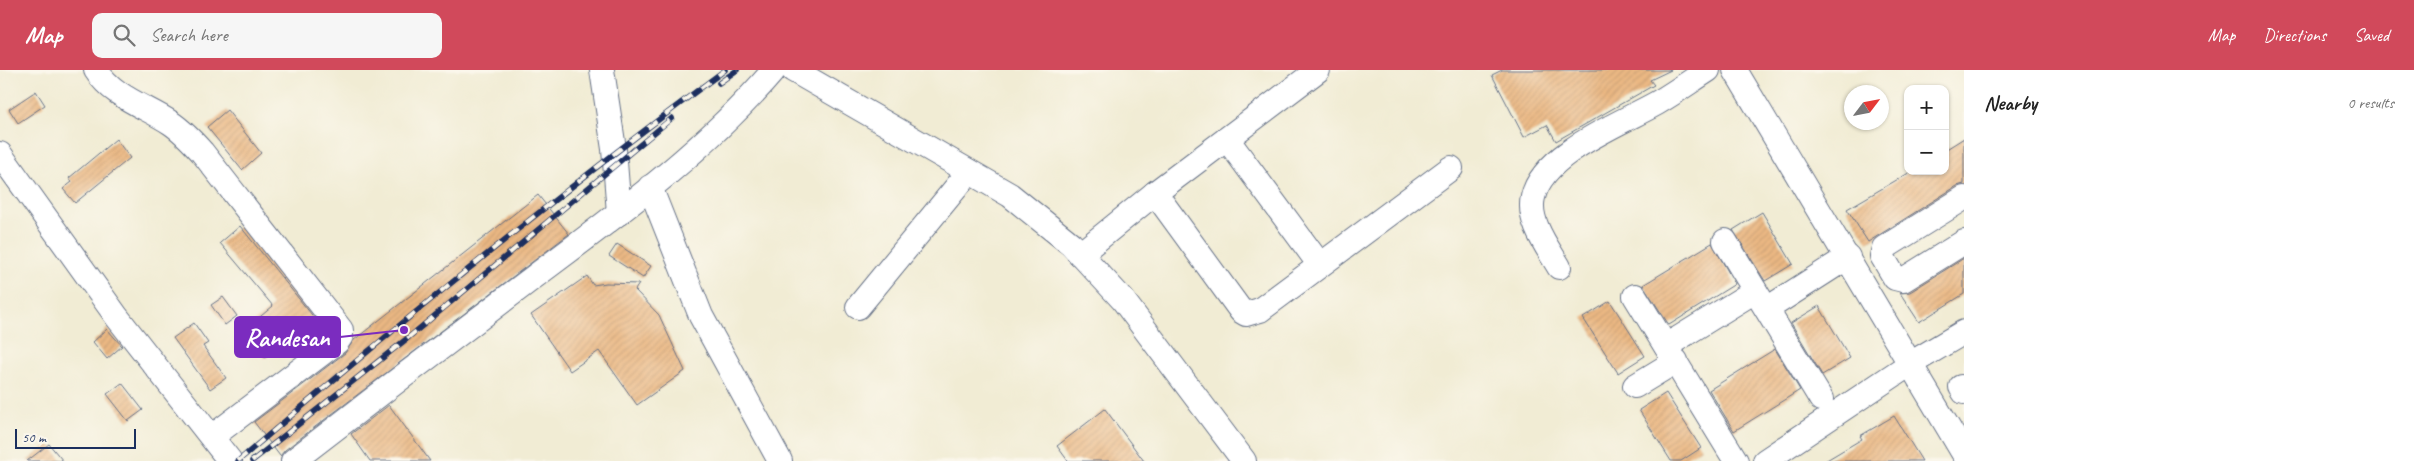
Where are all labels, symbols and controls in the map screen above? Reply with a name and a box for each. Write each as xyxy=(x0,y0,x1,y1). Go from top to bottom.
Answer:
search box xyxy=(92,13,442,58)
text: Map xyxy=(25,20,62,50)
icon: search xyxy=(110,21,138,49)
text: Search here xyxy=(150,23,228,47)
text: Map xyxy=(2208,24,2235,46)
text: Directions xyxy=(2263,24,2326,46)
text: Saved xyxy=(2354,24,2389,46)
north arrow xyxy=(1844,85,1889,130)
map controls xyxy=(1904,85,1949,175)
button: + xyxy=(1904,85,1949,130)
text: Nearby xyxy=(1984,90,2037,116)
text: 0 results xyxy=(2347,93,2394,113)
button: − xyxy=(1904,130,1949,175)
callout: Randesan xyxy=(235,317,340,357)
text: Randesan xyxy=(244,322,331,354)
scale bar xyxy=(15,426,136,449)
text: 50 m xyxy=(22,429,46,446)

